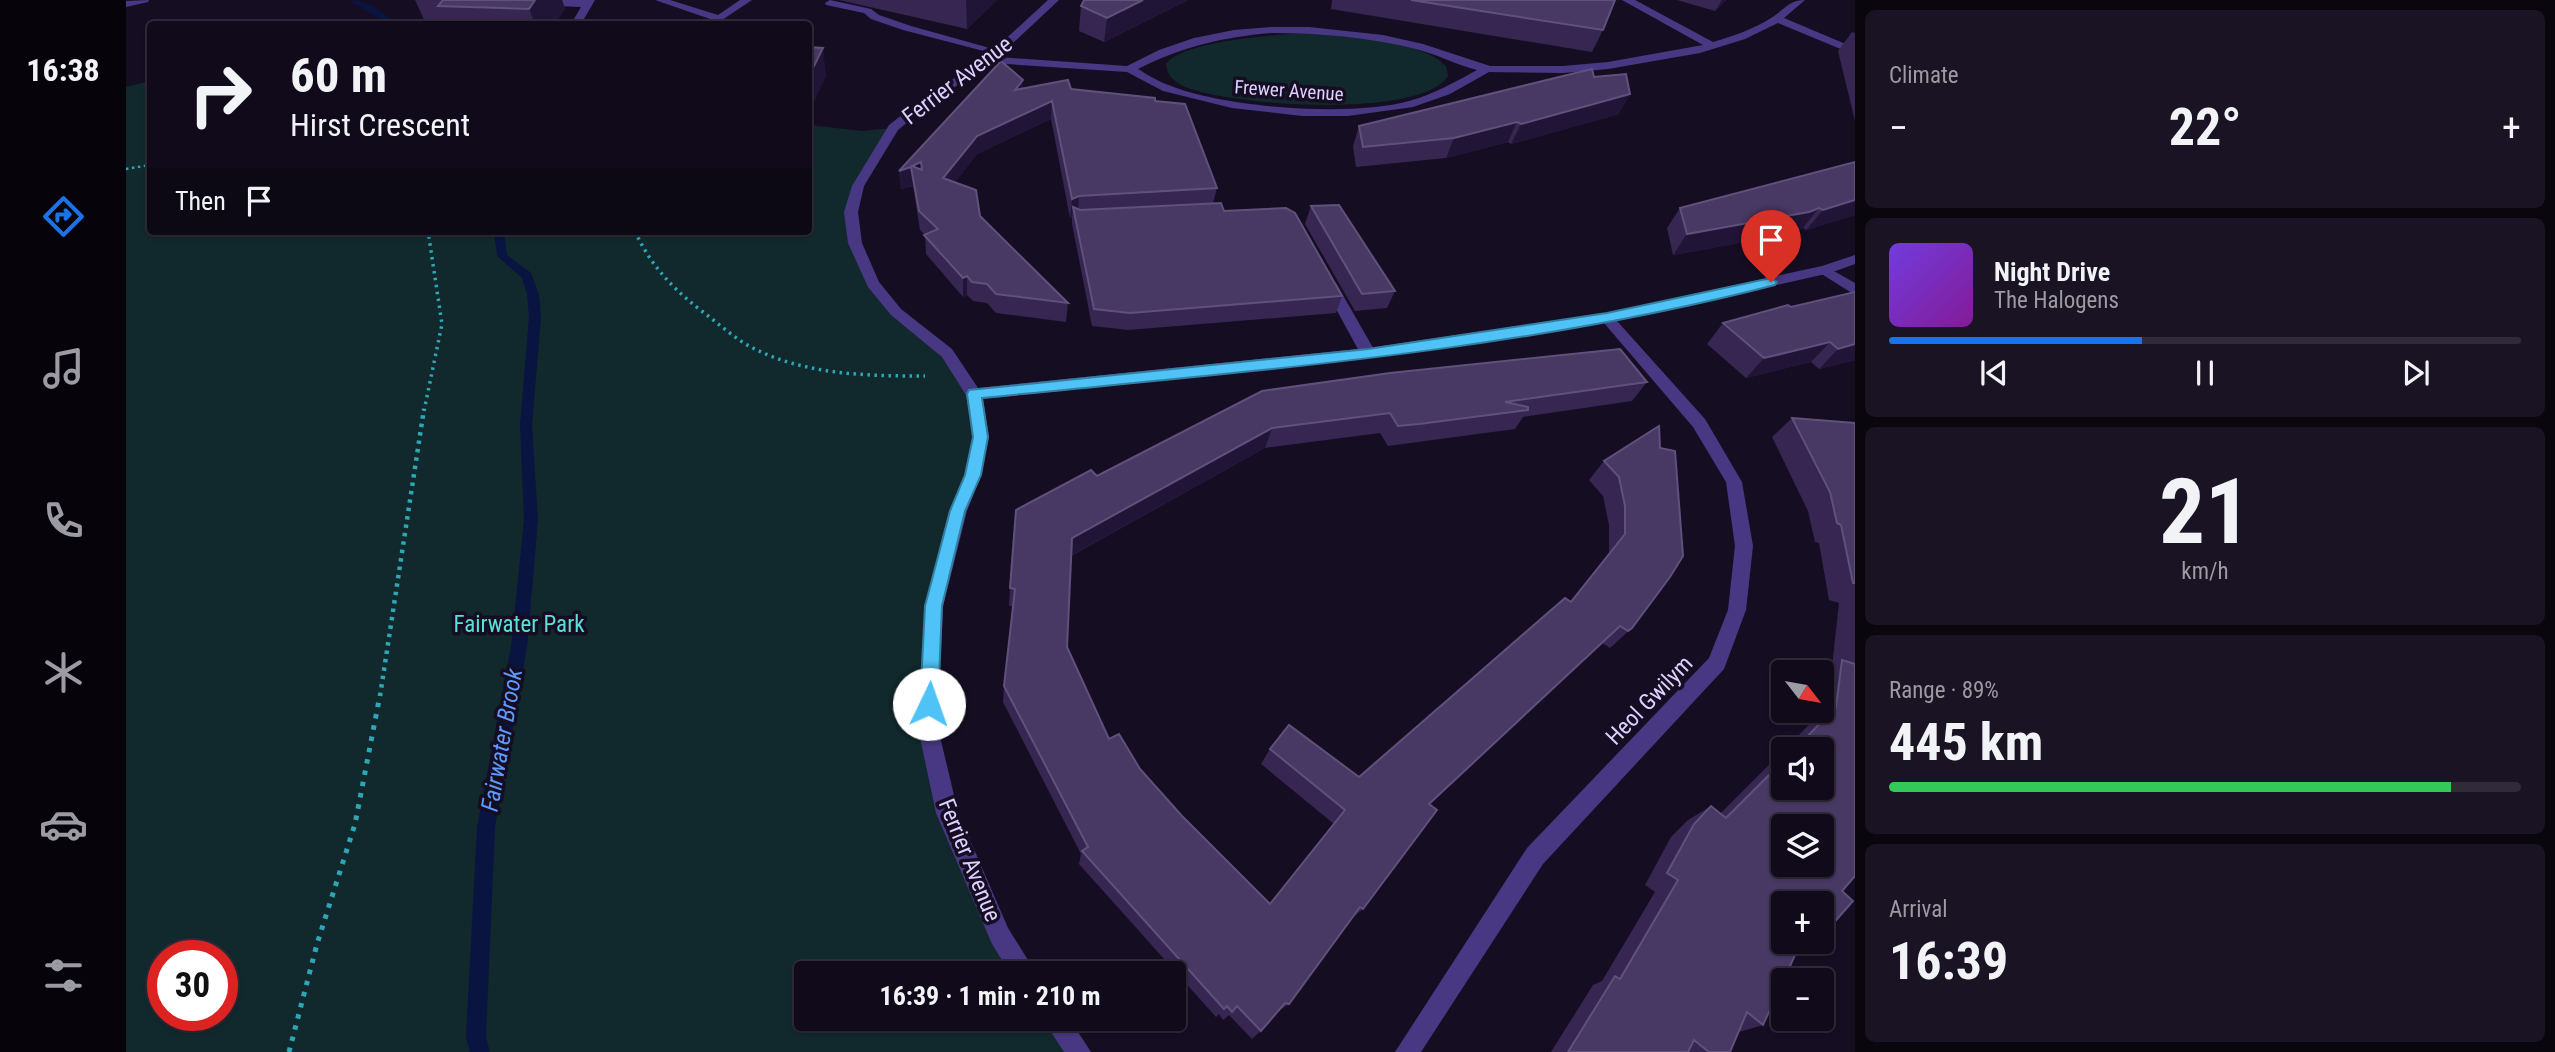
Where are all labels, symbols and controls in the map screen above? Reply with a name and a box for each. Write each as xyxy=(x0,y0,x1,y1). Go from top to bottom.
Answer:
street label: Ferrier Avenue xyxy=(897,30,1017,130)
text: 60 m xyxy=(290,47,387,104)
icon: right xyxy=(175,49,266,140)
text: 16:38 xyxy=(26,51,100,89)
text: Climate xyxy=(1889,62,1959,89)
street label: Frewer Avenue xyxy=(1234,75,1344,106)
text: 22° xyxy=(2169,97,2241,158)
text: Hirst Crescent xyxy=(290,106,470,144)
text: − xyxy=(1889,106,1908,150)
text: + xyxy=(2502,106,2521,150)
icon: arrive xyxy=(240,182,278,220)
text: Then xyxy=(175,186,226,216)
icon: directions xyxy=(39,192,88,241)
pin xyxy=(1741,210,1801,282)
icon: arrive xyxy=(1752,221,1790,259)
text: Night Drive xyxy=(1994,257,2110,287)
text: The Halogens xyxy=(1994,287,2119,314)
icon: music xyxy=(39,344,88,393)
icon: previous xyxy=(1975,354,2013,392)
icon: pause xyxy=(2186,354,2224,392)
icon: next xyxy=(2397,354,2435,392)
text: 21 xyxy=(2159,459,2251,565)
icon: phone xyxy=(39,496,88,545)
text: km/h xyxy=(2181,558,2229,585)
park label: Fairwater Park xyxy=(453,611,585,638)
icon: climate xyxy=(39,648,88,697)
street label: Heol Gwilym xyxy=(1600,650,1698,750)
north arrow xyxy=(1771,660,1834,723)
map controls xyxy=(1771,660,1834,1031)
water label: Fairwater Brook xyxy=(476,666,528,814)
position arrow xyxy=(892,667,966,741)
text: Range · 89% xyxy=(1889,677,1999,704)
text: 445 km xyxy=(1889,712,2043,773)
button: sound xyxy=(1771,737,1834,800)
street label: Ferrier Avenue xyxy=(933,795,1006,926)
icon: car xyxy=(39,800,88,849)
button: layers xyxy=(1771,814,1834,877)
button: + xyxy=(1771,891,1834,954)
text: Arrival xyxy=(1889,896,1948,923)
text: 16:39 xyxy=(1889,931,2008,992)
speed limit sign: 30 xyxy=(147,940,238,1031)
icon: filters xyxy=(39,951,88,1000)
button: − xyxy=(1771,968,1834,1031)
text: 16:39 · 1 min · 210 m xyxy=(880,981,1100,1011)

